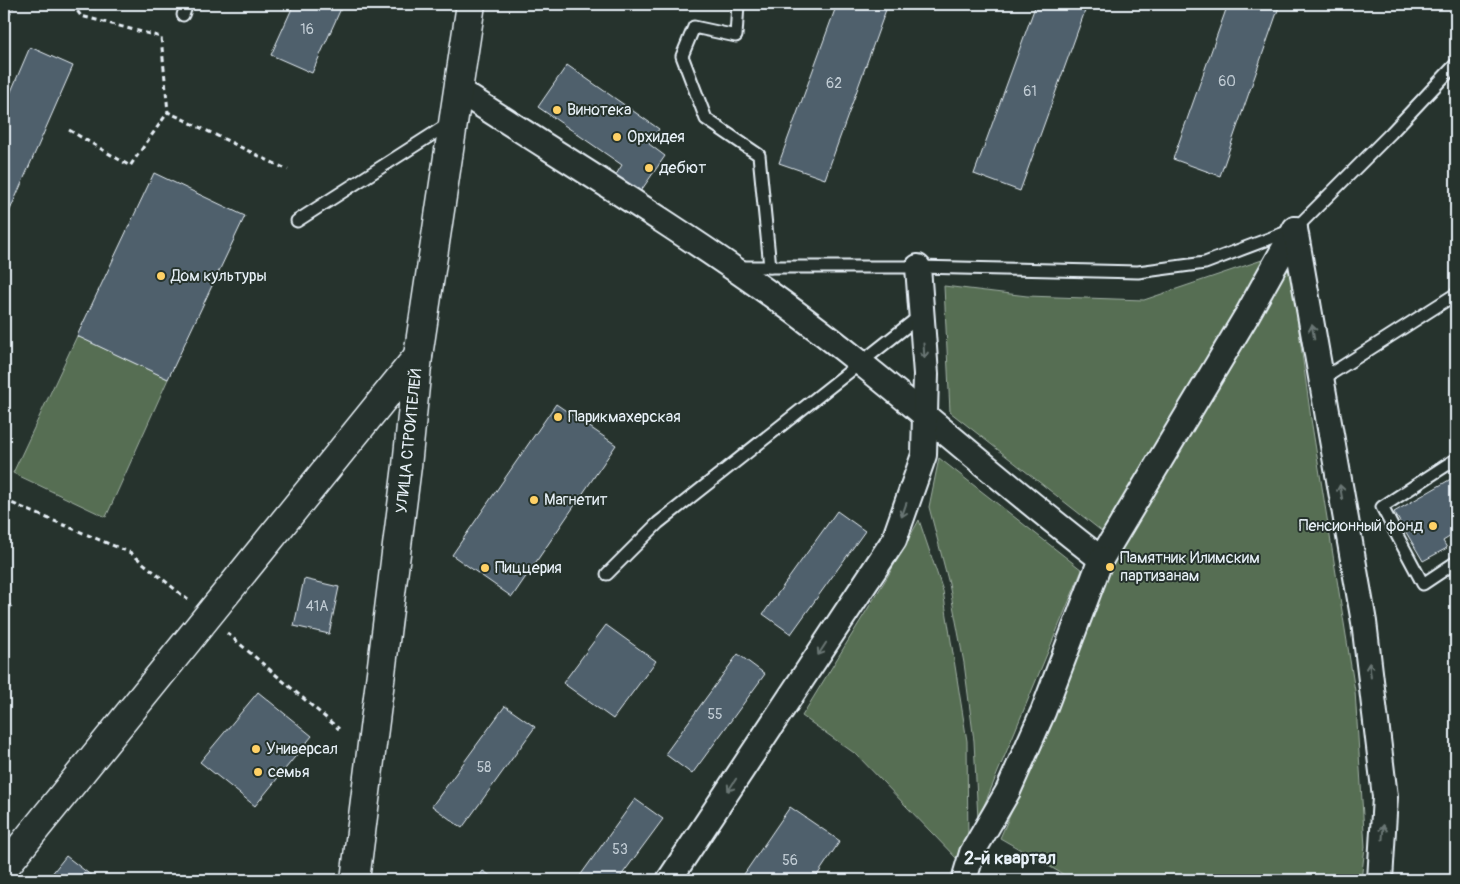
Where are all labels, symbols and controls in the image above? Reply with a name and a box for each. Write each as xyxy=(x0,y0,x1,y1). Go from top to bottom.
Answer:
house number: 16 xyxy=(300,21,314,38)
house number: 60 xyxy=(1218,73,1236,90)
house number: 62 xyxy=(826,75,842,92)
house number: 61 xyxy=(1023,83,1037,100)
place label: Винотека xyxy=(567,100,631,120)
marker: Винотека xyxy=(551,104,563,116)
place label: Орхидея xyxy=(627,127,685,147)
marker: Орхидея xyxy=(611,131,623,143)
place label: дебют xyxy=(659,158,706,178)
marker: дебют xyxy=(643,162,655,174)
place label: Дом культуры xyxy=(170,266,267,286)
marker: Дом культуры xyxy=(155,270,167,282)
one-way arrow xyxy=(1307,325,1317,341)
one-way arrow xyxy=(919,342,929,358)
street label: УЛИЦА СТРОИТЕЛЕЙ xyxy=(391,367,427,514)
place label: Парикмахерская xyxy=(568,407,681,427)
marker: Парикмахерская xyxy=(552,411,564,423)
one-way arrow xyxy=(1335,485,1345,501)
place label: Магнетит xyxy=(544,490,607,510)
marker: Магнетит xyxy=(528,494,540,506)
one-way arrow xyxy=(899,502,908,517)
place label: Пенсионный фонд xyxy=(1299,516,1423,536)
marker: Пенсионный фонд xyxy=(1427,520,1439,532)
place label: Памятник Илимским партизанам xyxy=(1120,548,1260,586)
place label: Пиццерия xyxy=(495,558,562,578)
marker: Памятник Илимским партизанам xyxy=(1104,561,1116,573)
marker: Пиццерия xyxy=(479,562,491,574)
house number: 41А xyxy=(306,598,328,615)
one-way arrow xyxy=(817,642,827,656)
one-way arrow xyxy=(1364,662,1374,678)
house number: 55 xyxy=(707,706,723,723)
place label: Универсал xyxy=(266,739,338,759)
marker: Универсал xyxy=(250,743,262,755)
house number: 58 xyxy=(477,759,491,776)
place label: семья xyxy=(268,762,309,782)
marker: семья xyxy=(252,766,264,778)
one-way arrow xyxy=(727,777,737,791)
one-way arrow xyxy=(1379,824,1388,840)
house number: 53 xyxy=(612,841,628,858)
district label: 2-й квартал xyxy=(964,847,1056,870)
house number: 56 xyxy=(782,852,798,869)

